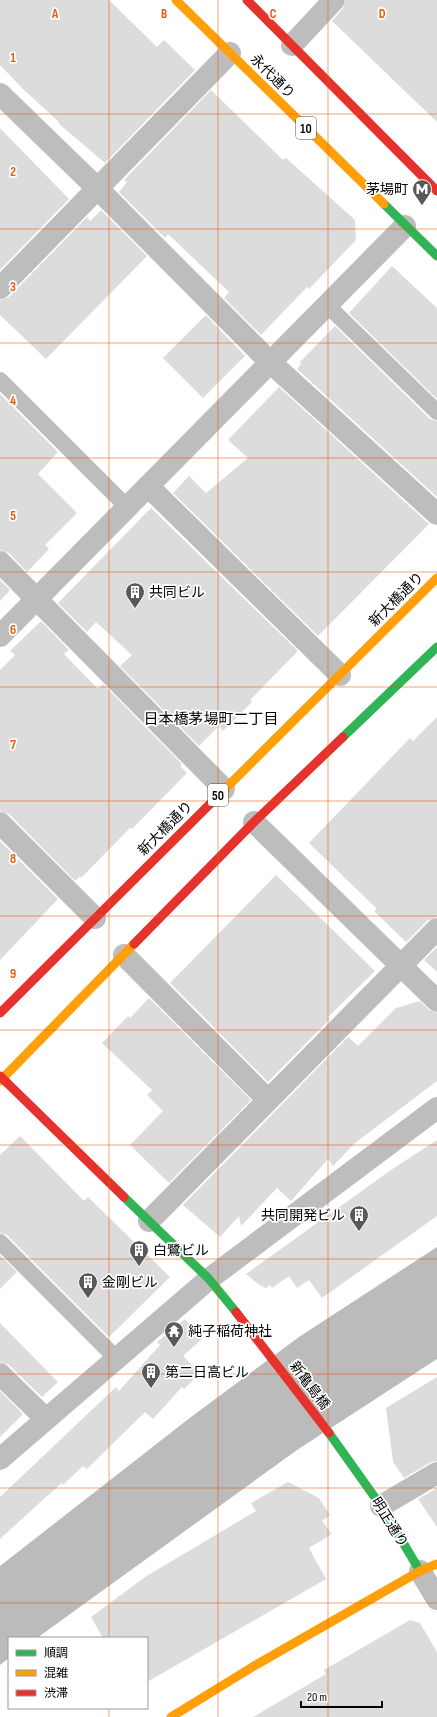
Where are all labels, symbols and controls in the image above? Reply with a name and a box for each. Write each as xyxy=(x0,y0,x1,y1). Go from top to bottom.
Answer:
text: A xyxy=(51,6,59,22)
text: B xyxy=(161,6,167,22)
text: C xyxy=(270,6,277,22)
text: D xyxy=(379,6,386,22)
text: 1 xyxy=(10,50,16,66)
street label: 永代通り xyxy=(247,51,298,102)
road number: 10 xyxy=(296,117,316,139)
text: 2 xyxy=(10,164,16,180)
metro station icon: 茅場町 xyxy=(411,178,433,206)
place label: 茅場町 xyxy=(366,181,408,198)
text: 3 xyxy=(10,279,16,295)
text: 4 xyxy=(10,393,16,409)
text: 5 xyxy=(10,508,16,524)
street label: 新大橋通り xyxy=(366,569,427,630)
building icon: 共同ビル xyxy=(124,581,146,609)
place label: 共同ビル xyxy=(149,584,205,601)
text: 6 xyxy=(10,622,16,638)
district label: 日本橋茅場町二丁目 xyxy=(143,710,279,729)
text: 7 xyxy=(10,737,16,753)
road number: 50 xyxy=(208,784,228,806)
street label: 新大橋通り xyxy=(135,798,196,859)
text: 8 xyxy=(10,851,16,867)
text: 9 xyxy=(10,966,16,982)
building icon: 共同開発ビル xyxy=(348,1204,370,1232)
place label: 共同開発ビル xyxy=(261,1207,345,1224)
building icon: 白鷺ビル xyxy=(128,1239,150,1267)
place label: 白鷺ビル xyxy=(153,1242,209,1259)
building icon: 金剛ビル xyxy=(77,1271,99,1299)
place label: 金剛ビル xyxy=(102,1274,158,1291)
temple icon: 純子稲荷神社 xyxy=(163,1320,185,1348)
place label: 純子稲荷神社 xyxy=(188,1323,272,1340)
street label: 新亀島橋 xyxy=(286,1358,333,1413)
building icon: 第二日高ビル xyxy=(140,1361,162,1389)
place label: 第二日高ビル xyxy=(165,1364,249,1381)
street label: 明正通り xyxy=(368,1494,412,1551)
legend xyxy=(8,1637,148,1709)
text: 順調 xyxy=(44,1646,68,1661)
text: 混雑 xyxy=(44,1666,68,1681)
scale bar xyxy=(301,1683,382,1709)
text: 渋滞 xyxy=(44,1686,68,1701)
text: 20 m xyxy=(307,1690,327,1705)

